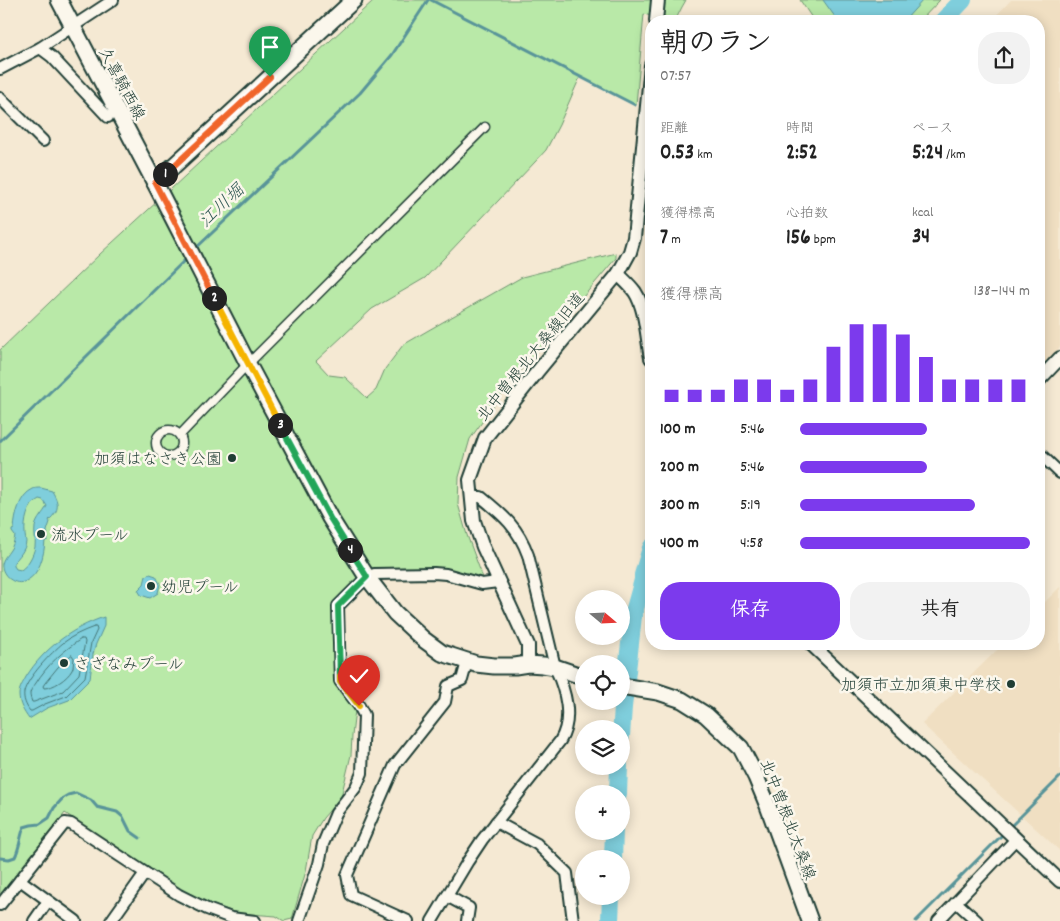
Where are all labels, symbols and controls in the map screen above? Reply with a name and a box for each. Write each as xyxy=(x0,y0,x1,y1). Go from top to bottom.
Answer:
pin xyxy=(249,26,291,77)
text: 朝のラン xyxy=(660,26,772,66)
button: share xyxy=(978,32,1030,84)
icon: arrive xyxy=(256,33,284,61)
street label: 久喜騎西線 xyxy=(92,43,150,125)
text: 07:57 xyxy=(660,65,691,88)
text: 距離 xyxy=(660,119,688,139)
text: 時間 xyxy=(786,119,814,139)
text: ペース xyxy=(912,119,953,139)
text: 0.53 xyxy=(660,139,694,169)
text: 2:52 xyxy=(786,139,818,169)
text: 5:24 xyxy=(912,139,943,169)
text: km xyxy=(694,145,713,165)
text: /km xyxy=(943,145,966,165)
pin: 1 xyxy=(152,162,178,186)
text: 1 xyxy=(164,164,167,184)
water label: 江川堀 xyxy=(194,179,252,234)
text: kcal xyxy=(912,203,933,223)
text: 獲得標高 xyxy=(660,204,716,224)
text: 心拍数 xyxy=(786,204,828,224)
text: 34 xyxy=(912,223,930,253)
text: 7 xyxy=(660,224,668,254)
text: 156 xyxy=(786,224,811,254)
text: m xyxy=(668,230,681,250)
text: bpm xyxy=(811,230,836,250)
text: 138–144 m xyxy=(974,280,1030,303)
text: 獲得標高 xyxy=(660,284,724,307)
pin: 2 xyxy=(202,286,226,310)
text: 2 xyxy=(211,288,218,308)
street label: 北中曽根北大桑線旧道 xyxy=(473,288,591,427)
pin: 3 xyxy=(268,412,292,438)
text: 3 xyxy=(277,415,284,435)
text: 100 m xyxy=(660,418,696,441)
text: 5:46 xyxy=(740,418,765,441)
place label: 加須はなさき公園 xyxy=(94,449,222,472)
marker: 加須はなさき公園 xyxy=(226,452,238,464)
text: 200 m xyxy=(660,456,699,479)
text: 5:46 xyxy=(740,456,765,479)
text: 300 m xyxy=(660,494,699,517)
text: 5:19 xyxy=(740,494,761,517)
place label: 流水プール xyxy=(51,525,129,548)
marker: 流水プール xyxy=(35,528,47,540)
text: 400 m xyxy=(660,532,699,555)
text: 4:58 xyxy=(740,532,763,555)
pin: 4 xyxy=(338,538,362,562)
text: 4 xyxy=(348,540,353,560)
place label: 幼児プール xyxy=(161,577,239,600)
marker: 幼児プール xyxy=(145,580,157,592)
button: 保存 xyxy=(660,582,840,640)
button: 共有 xyxy=(850,582,1030,640)
north arrow xyxy=(575,590,630,645)
map controls xyxy=(575,590,630,905)
place label: さざなみプール xyxy=(74,654,184,677)
pin xyxy=(338,655,380,706)
button: locate xyxy=(575,655,630,710)
marker: さざなみプール xyxy=(58,657,70,669)
icon: check xyxy=(345,662,373,690)
place label: 加須市立加須東中学校 xyxy=(841,675,1001,698)
marker: 加須市立加須東中学校 xyxy=(1005,678,1017,690)
button: layers xyxy=(575,720,630,775)
street label: 北中曽根北大桑線 xyxy=(753,756,820,884)
button: + xyxy=(575,785,630,840)
button: − xyxy=(575,850,630,905)

